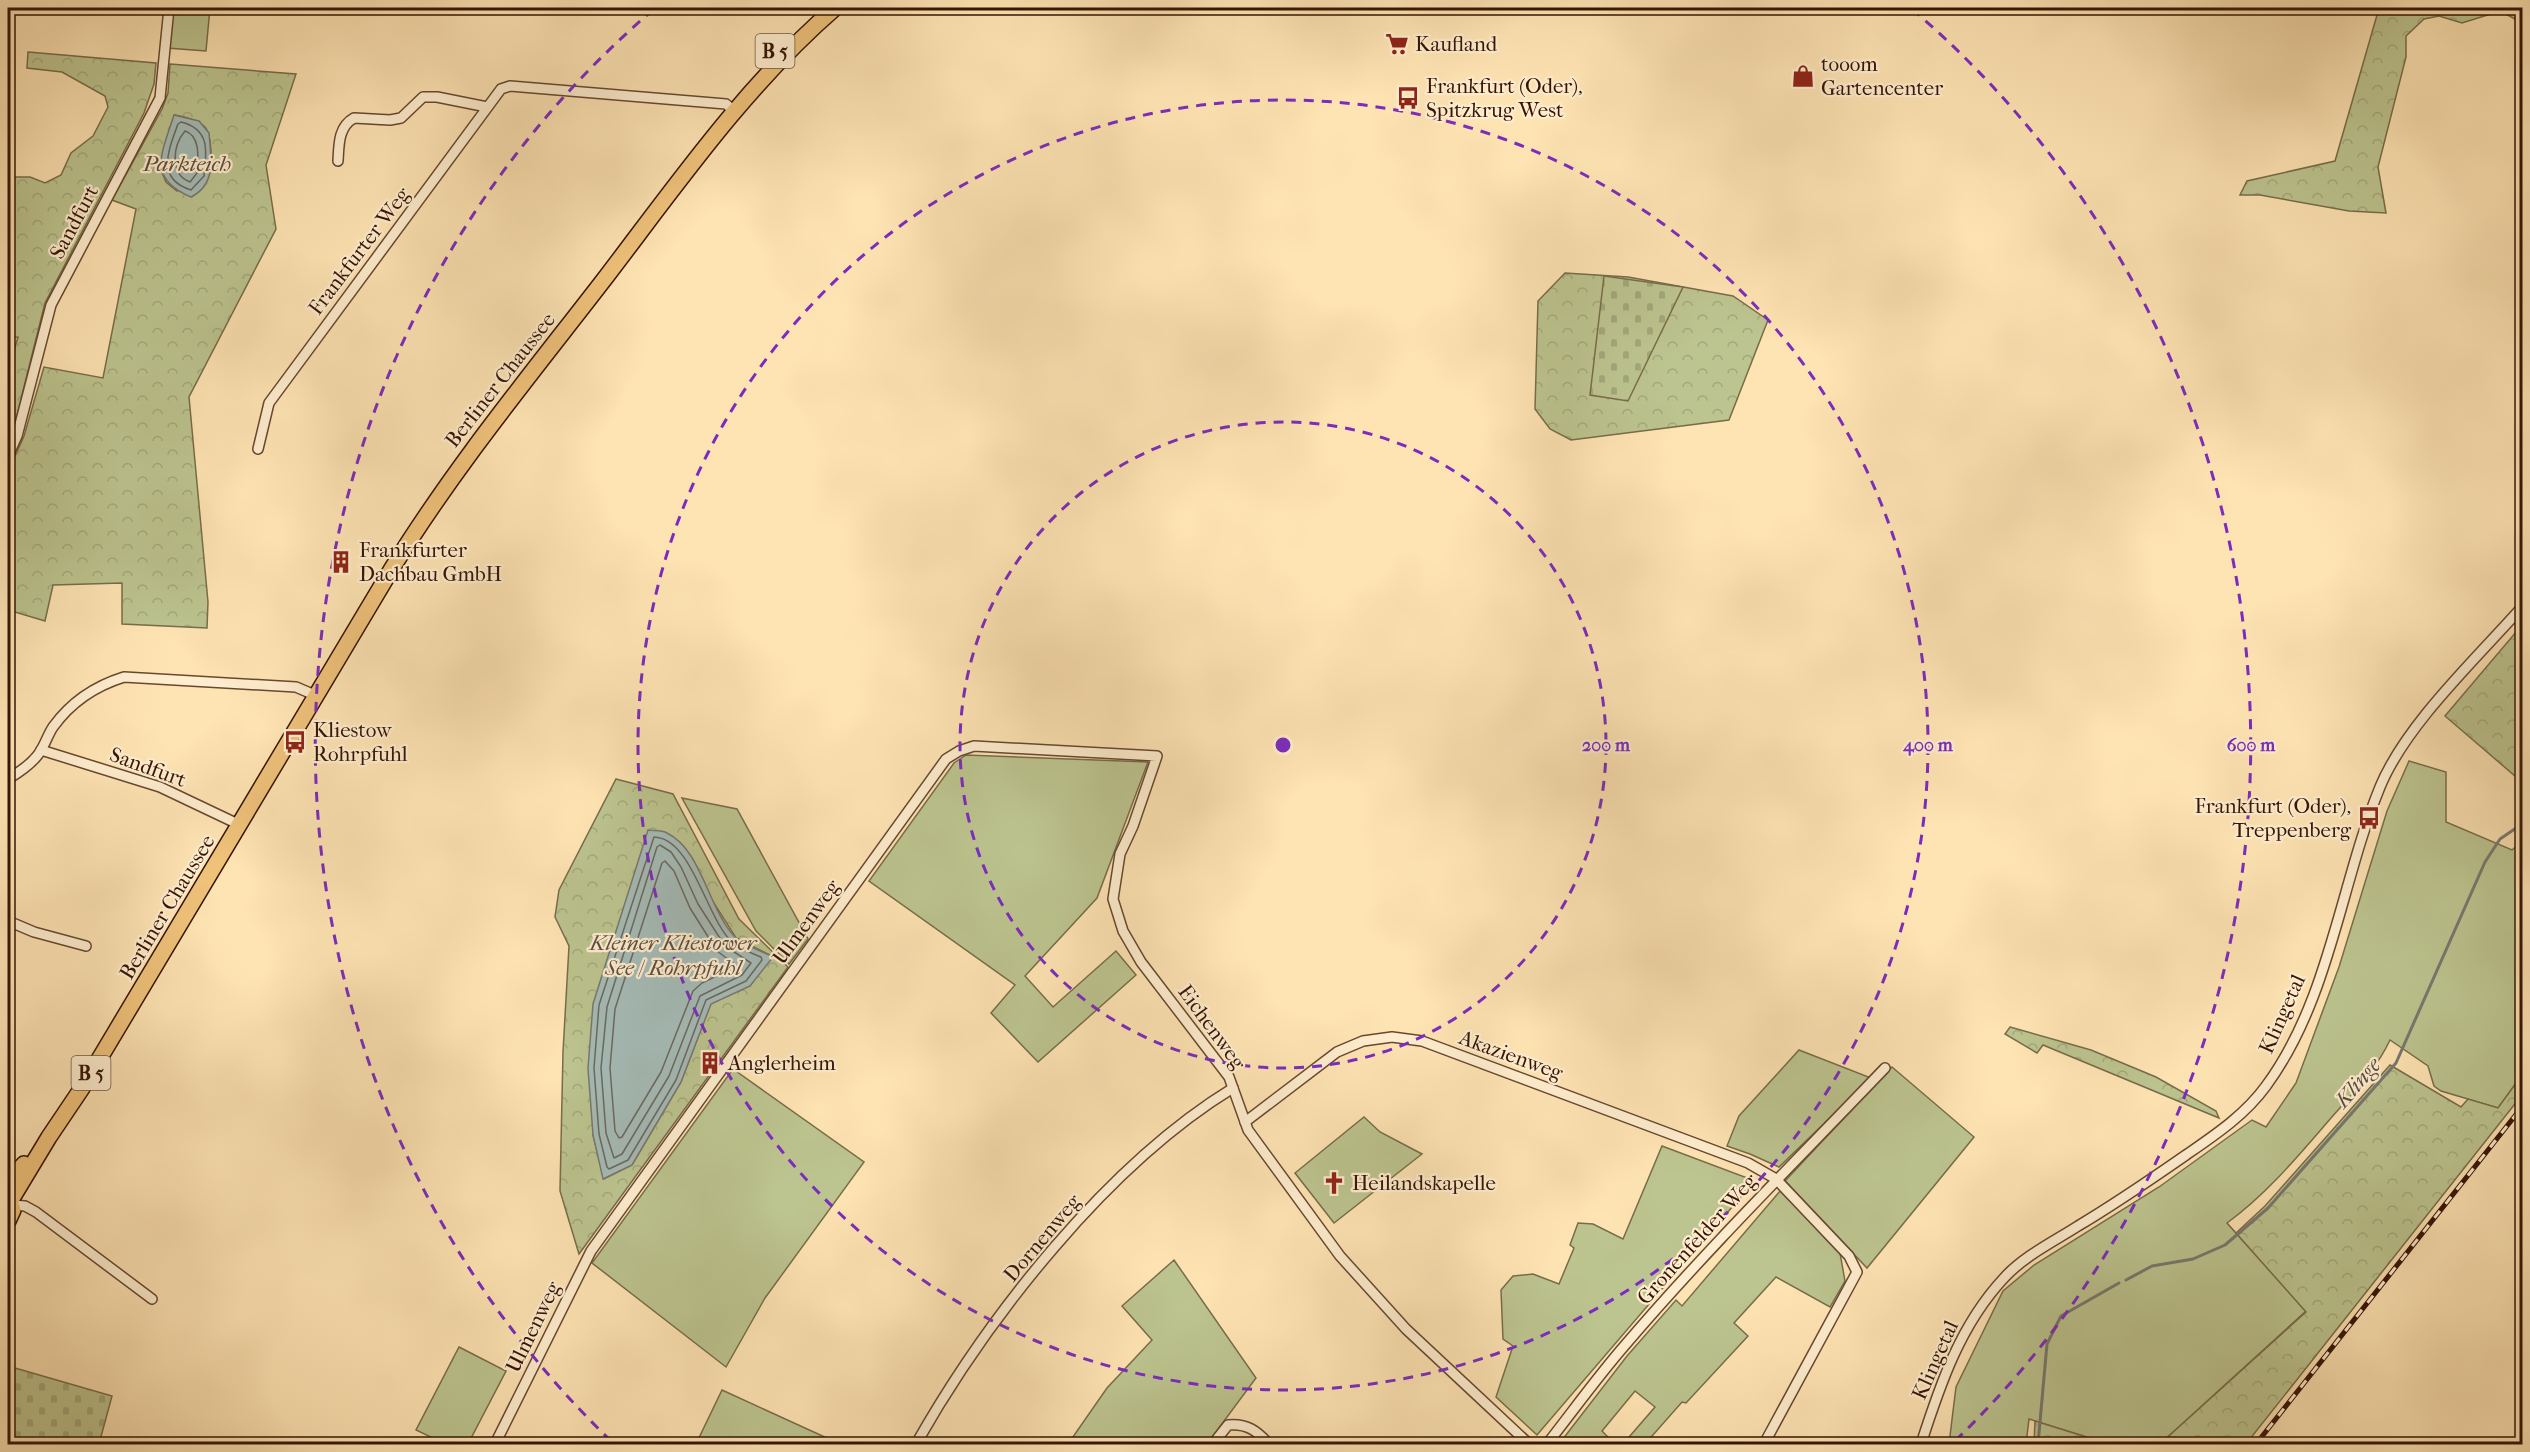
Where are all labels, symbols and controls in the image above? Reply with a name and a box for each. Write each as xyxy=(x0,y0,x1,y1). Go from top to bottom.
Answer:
supermarket icon: Kaufland xyxy=(1384,31,1410,57)
place label: Kaufland xyxy=(1415,32,1498,56)
road number: B 5 xyxy=(756,34,794,68)
place label: tooom Gartencenter xyxy=(1821,52,1943,100)
shop icon: tooom Gartencenter xyxy=(1790,63,1816,89)
place label: Frankfurt (Oder), Spitzkrug West xyxy=(1426,74,1583,122)
bus stop icon: Frankfurt (Oder), Spitzkrug West xyxy=(1395,85,1421,111)
water label: Parkteich xyxy=(142,151,231,177)
street label: Sandfurt xyxy=(45,181,104,263)
street label: Frankfurter Weg xyxy=(303,182,415,319)
street label: Berliner Chaussee xyxy=(440,308,560,452)
place label: Frankfurter Dachbau GmbH xyxy=(359,538,503,586)
building icon: Frankfurter Dachbau GmbH xyxy=(328,549,354,575)
place label: Kliestow Rohrpfuhl xyxy=(313,718,408,766)
bus stop icon: Kliestow Rohrpfuhl xyxy=(282,729,308,755)
centre of rings xyxy=(1273,735,1293,755)
text: 200 m xyxy=(1582,735,1631,756)
text: 400 m xyxy=(1902,735,1954,756)
text: 600 m xyxy=(2227,735,2276,756)
street label: Sandfurt xyxy=(106,742,190,792)
place label: Frankfurt (Oder), Treppenberg xyxy=(2195,794,2352,842)
bus stop icon: Frankfurt (Oder), Treppenberg xyxy=(2356,805,2382,831)
street label: Berliner Chaussee xyxy=(114,830,220,984)
street label: Ulmenweg xyxy=(767,874,845,969)
water label: Kleiner Kliestower See / Rohrpfuhl xyxy=(588,930,758,981)
street label: Klingetal xyxy=(2254,971,2310,1057)
street label: Eichenweg xyxy=(1173,980,1251,1075)
street label: Akazienweg xyxy=(1455,1025,1567,1085)
building icon: Anglerheim xyxy=(697,1050,723,1076)
place label: Anglerheim xyxy=(727,1051,836,1075)
water label: Klinge xyxy=(2328,1052,2387,1114)
road number: B 5 xyxy=(72,1056,110,1090)
street label: Gronenfelder Weg xyxy=(1632,1168,1762,1309)
church icon: Heilandskapelle xyxy=(1321,1170,1347,1196)
place label: Heilandskapelle xyxy=(1352,1171,1496,1195)
street label: Dornenweg xyxy=(999,1189,1086,1287)
street label: Ulmenweg xyxy=(501,1277,566,1377)
street label: Klingetal xyxy=(1907,1317,1963,1403)

